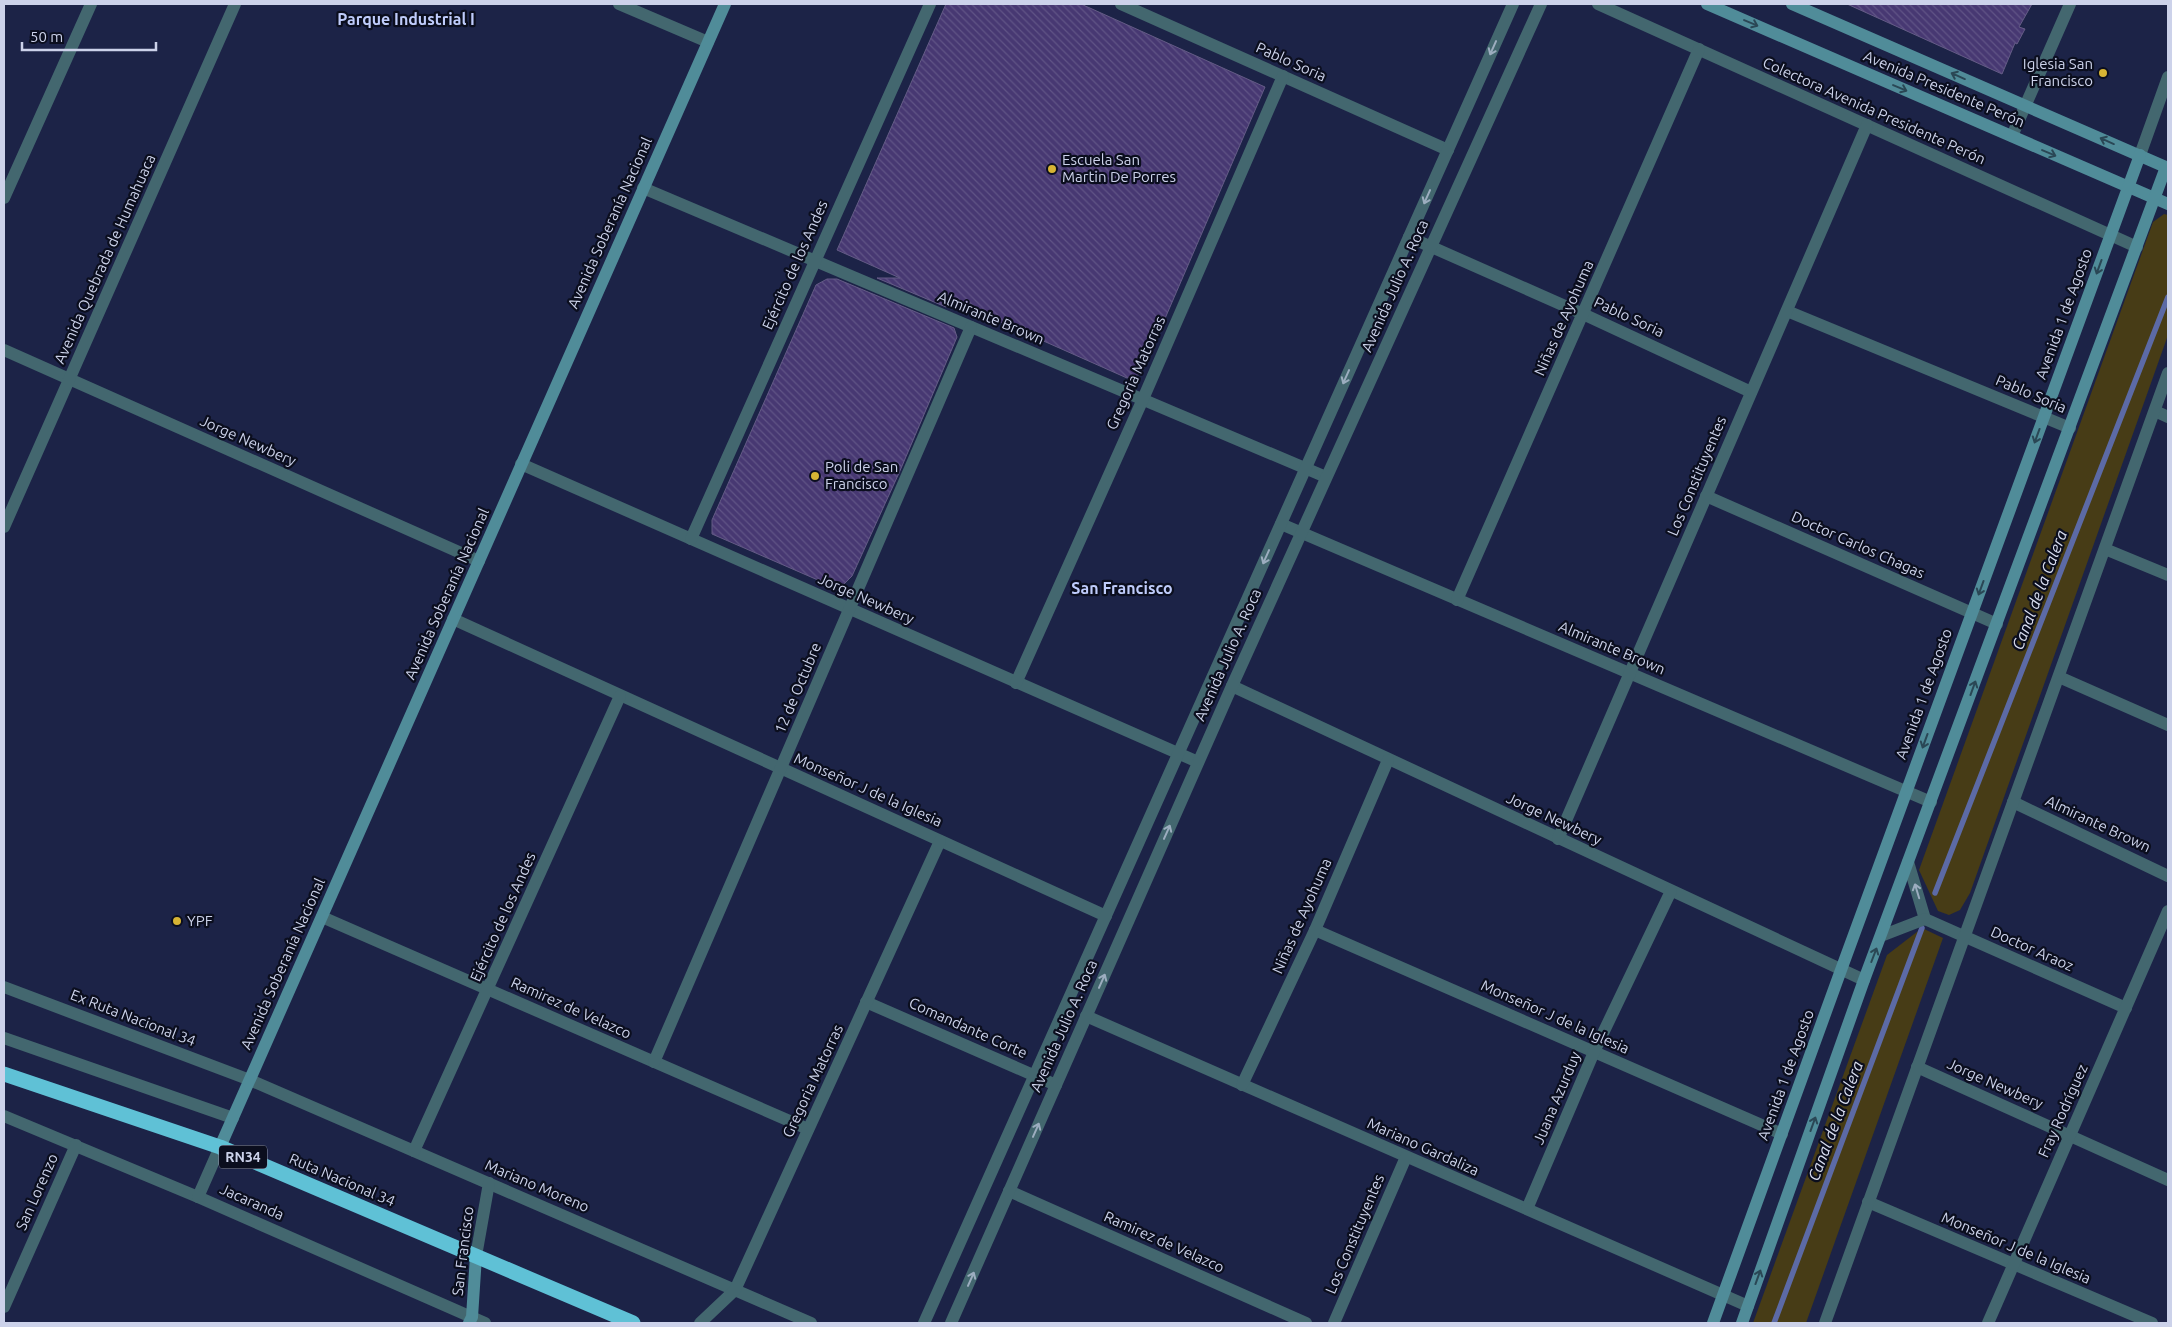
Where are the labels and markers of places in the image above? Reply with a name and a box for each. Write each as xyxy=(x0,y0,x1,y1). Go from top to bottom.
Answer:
place label: Iglesia San Francisco xyxy=(2023,55,2093,89)
marker: Iglesia San Francisco xyxy=(2097,67,2109,79)
place label: Escuela San Martin De Porres xyxy=(1062,151,1176,185)
marker: Escuela San Martin De Porres xyxy=(1046,163,1058,175)
place label: Poli de San Francisco xyxy=(825,458,898,492)
marker: Poli de San Francisco xyxy=(809,470,821,482)
place label: YPF xyxy=(187,912,213,929)
marker: YPF xyxy=(171,915,183,927)

